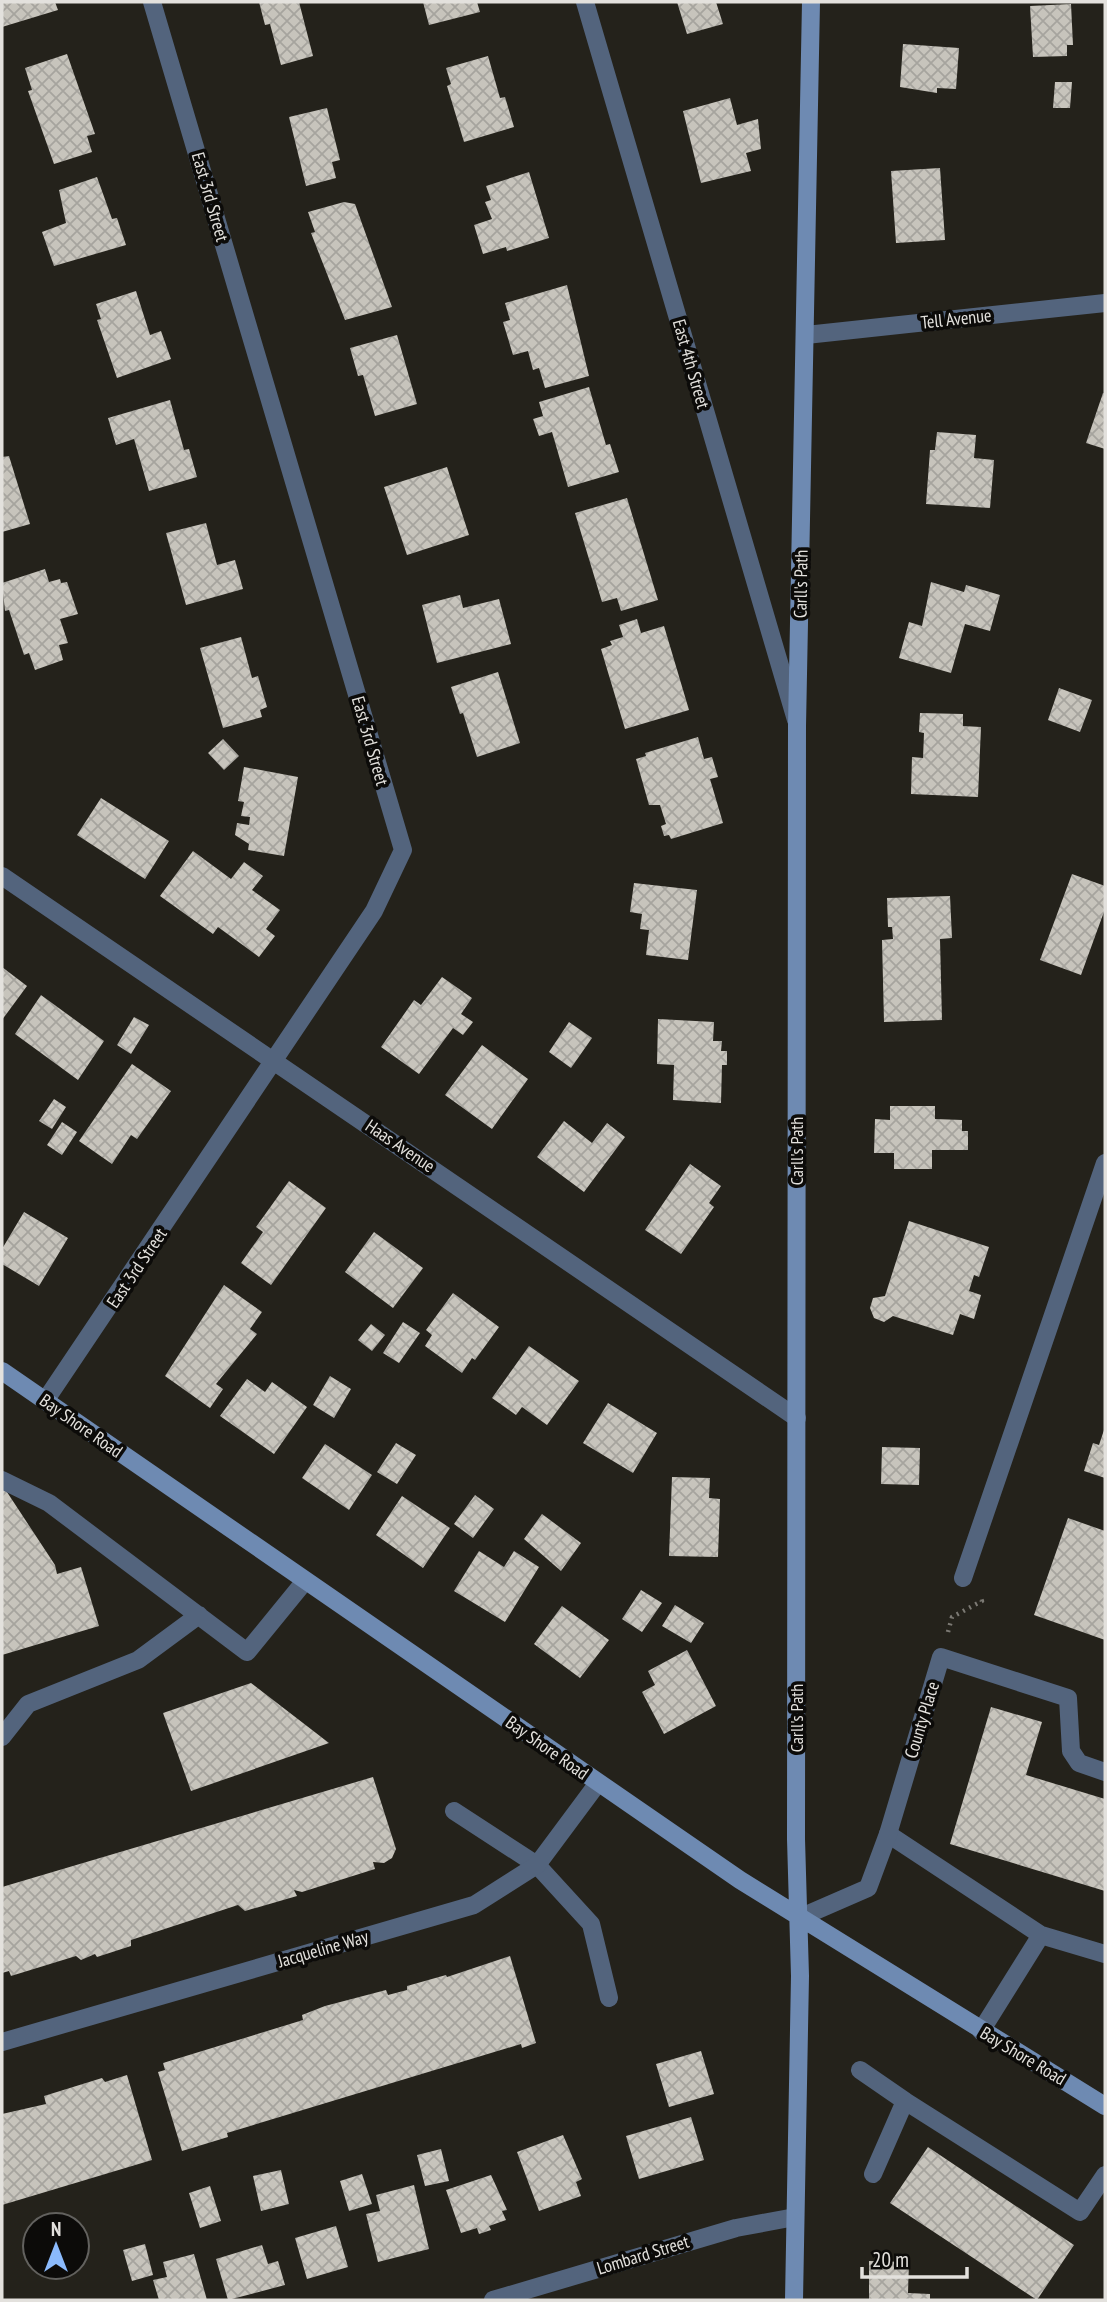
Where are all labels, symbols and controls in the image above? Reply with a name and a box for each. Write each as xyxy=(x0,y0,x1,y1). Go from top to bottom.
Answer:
street label: East 3rd Street xyxy=(187,150,234,244)
street label: Tell Avenue xyxy=(920,303,992,334)
street label: East 4th Street xyxy=(668,317,715,411)
street label: Carll's Path xyxy=(788,550,813,618)
street label: East 3rd Street xyxy=(347,694,394,788)
street label: Haas Avenue xyxy=(361,1114,439,1177)
street label: Carll's Path xyxy=(785,1117,808,1185)
street label: East 3rd Street xyxy=(101,1223,172,1312)
street label: Bay Shore Road xyxy=(35,1389,127,1463)
street label: County Place xyxy=(899,1679,944,1761)
street label: Carll's Path xyxy=(785,1684,808,1752)
street label: Bay Shore Road xyxy=(501,1711,593,1785)
street label: Jacqueline Way xyxy=(274,1925,371,1973)
street label: Bay Shore Road xyxy=(976,2021,1070,2090)
north arrow xyxy=(21,2211,91,2281)
text: N xyxy=(51,2217,61,2241)
street label: Lombard Street xyxy=(594,2230,692,2279)
scale bar xyxy=(862,2236,967,2280)
text: 20 m xyxy=(872,2246,909,2273)

